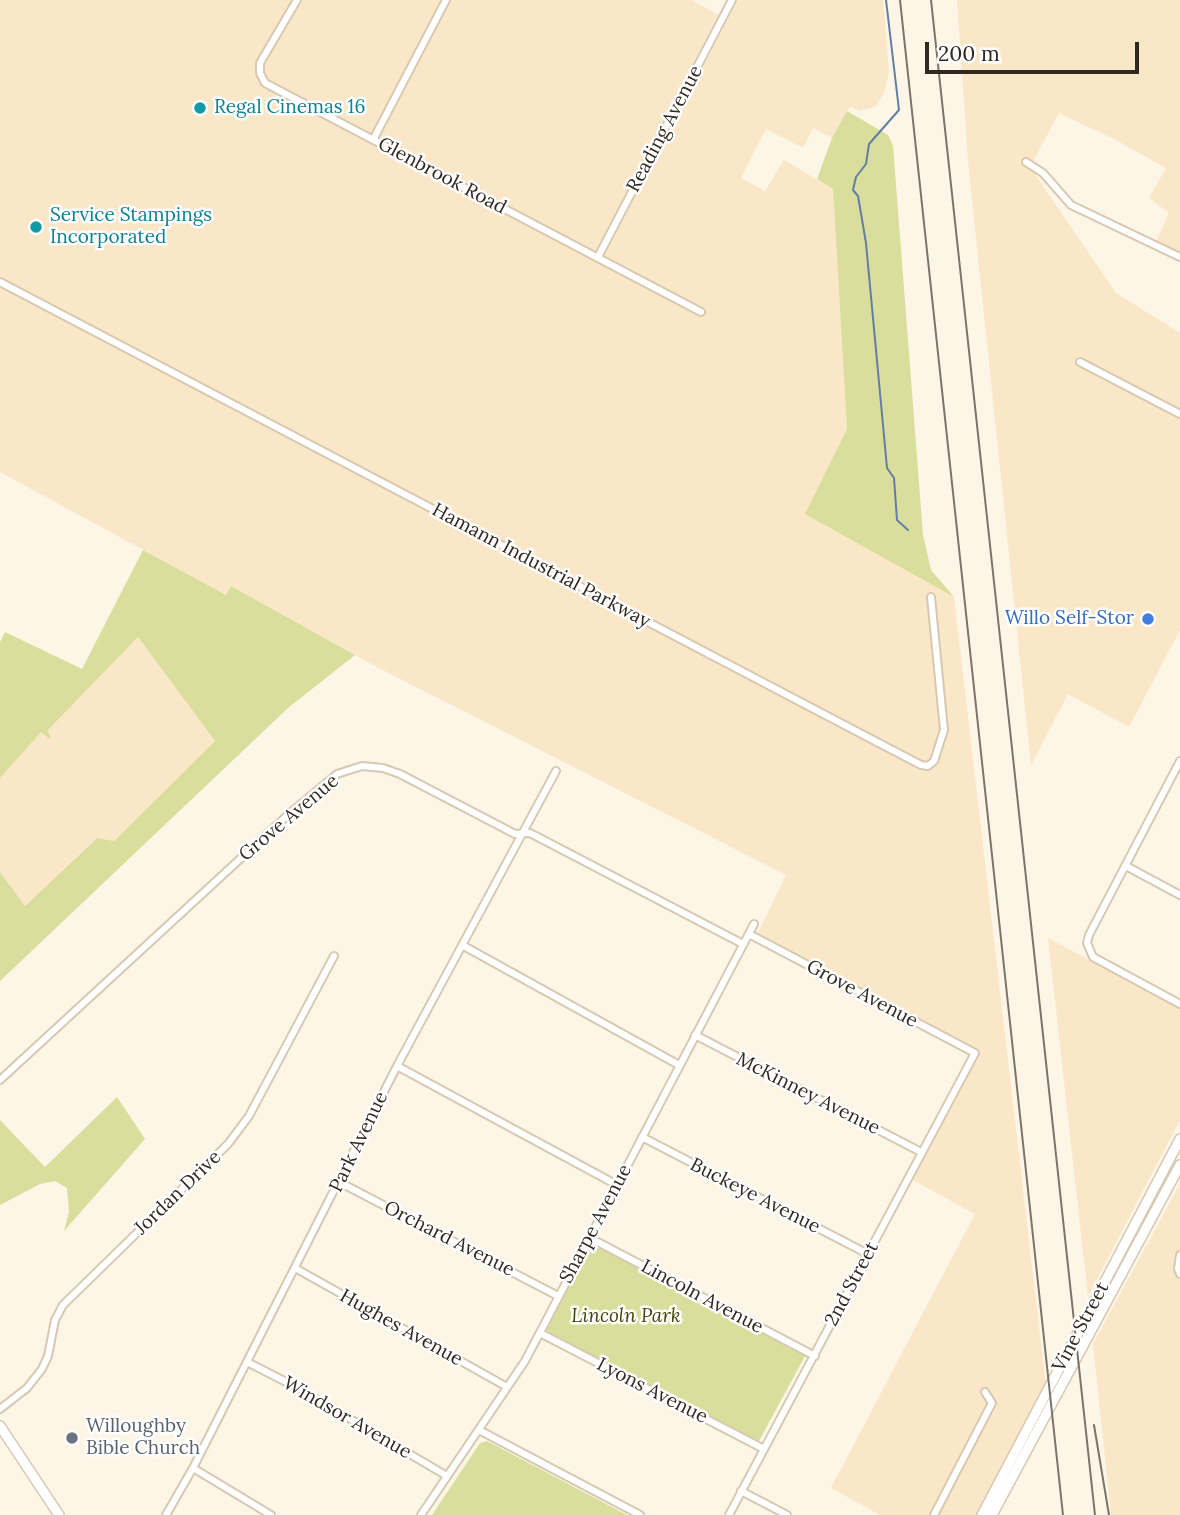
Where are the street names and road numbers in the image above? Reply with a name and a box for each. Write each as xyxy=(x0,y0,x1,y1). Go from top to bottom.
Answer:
street label: Reading Avenue xyxy=(622,62,708,196)
street label: Glenbrook Road xyxy=(374,133,510,219)
street label: Hamann Industrial Parkway xyxy=(428,499,654,633)
street label: Grove Avenue xyxy=(235,770,343,866)
street label: Grove Avenue xyxy=(802,955,922,1033)
street label: McKinney Avenue xyxy=(732,1048,884,1140)
street label: Park Avenue xyxy=(325,1088,393,1196)
street label: Jordan Drive xyxy=(130,1146,226,1240)
street label: Buckeye Avenue xyxy=(686,1153,824,1239)
street label: Sharpe Avenue xyxy=(555,1161,637,1287)
street label: Orchard Avenue xyxy=(380,1196,518,1282)
street label: 2nd Street xyxy=(820,1238,884,1330)
street label: Lincoln Avenue xyxy=(637,1255,767,1339)
street label: Vine Street xyxy=(1048,1278,1114,1376)
street label: Hughes Avenue xyxy=(336,1285,466,1371)
street label: Lyons Avenue xyxy=(593,1353,711,1429)
street label: Windsor Avenue xyxy=(279,1372,415,1464)

